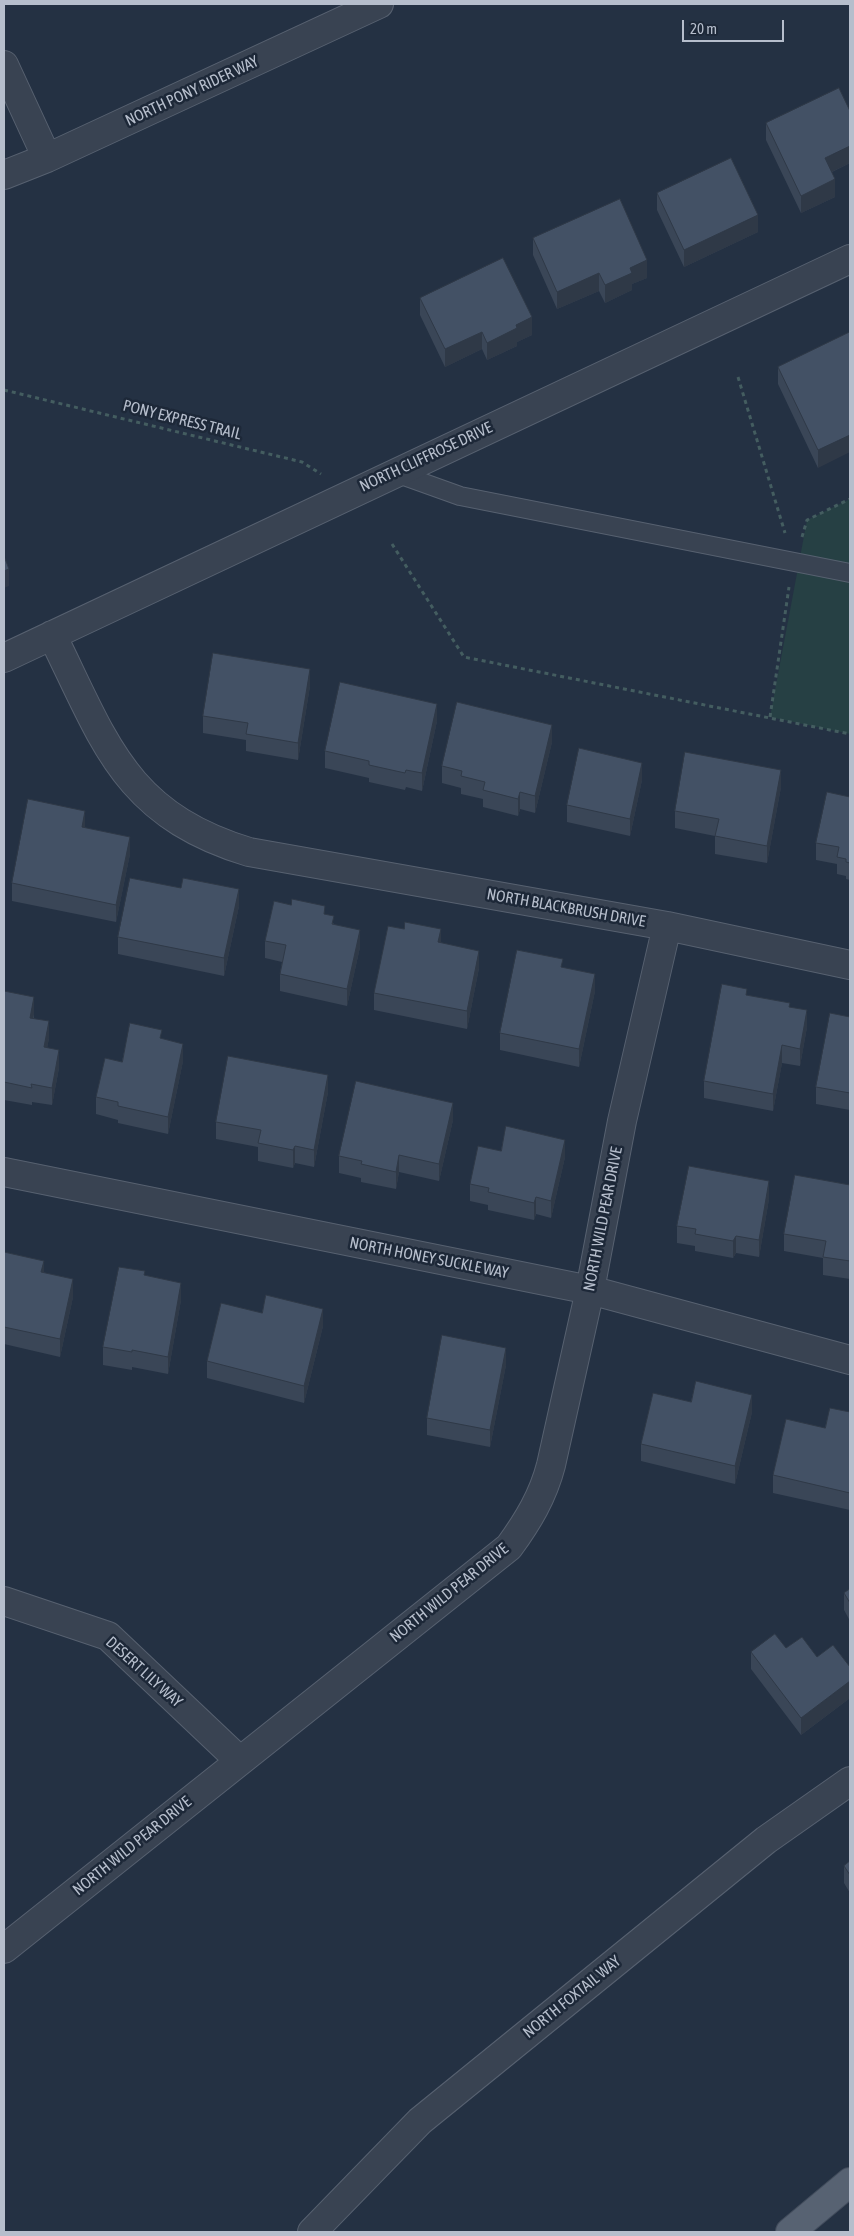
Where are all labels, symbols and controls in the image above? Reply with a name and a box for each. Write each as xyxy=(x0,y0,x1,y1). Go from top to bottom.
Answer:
scale bar xyxy=(684,10,786,42)
text: 20 m xyxy=(690,20,717,37)
street label: NORTH PONY RIDER WAY xyxy=(122,52,262,130)
street label: PONY EXPRESS TRAIL xyxy=(121,396,243,444)
street label: NORTH CLIFFROSE DRIVE xyxy=(357,418,495,496)
street label: NORTH BLACKBRUSH DRIVE xyxy=(485,885,647,931)
street label: NORTH WILD PEAR DRIVE xyxy=(580,1145,626,1293)
street label: NORTH HONEY SUCKLE WAY xyxy=(348,1233,510,1283)
street label: NORTH WILD PEAR DRIVE xyxy=(386,1539,512,1647)
street label: DESERT LILY WAY xyxy=(102,1633,186,1711)
street label: NORTH WILD PEAR DRIVE xyxy=(69,1792,195,1900)
street label: NORTH FOXTAIL WAY xyxy=(519,1952,625,2042)

